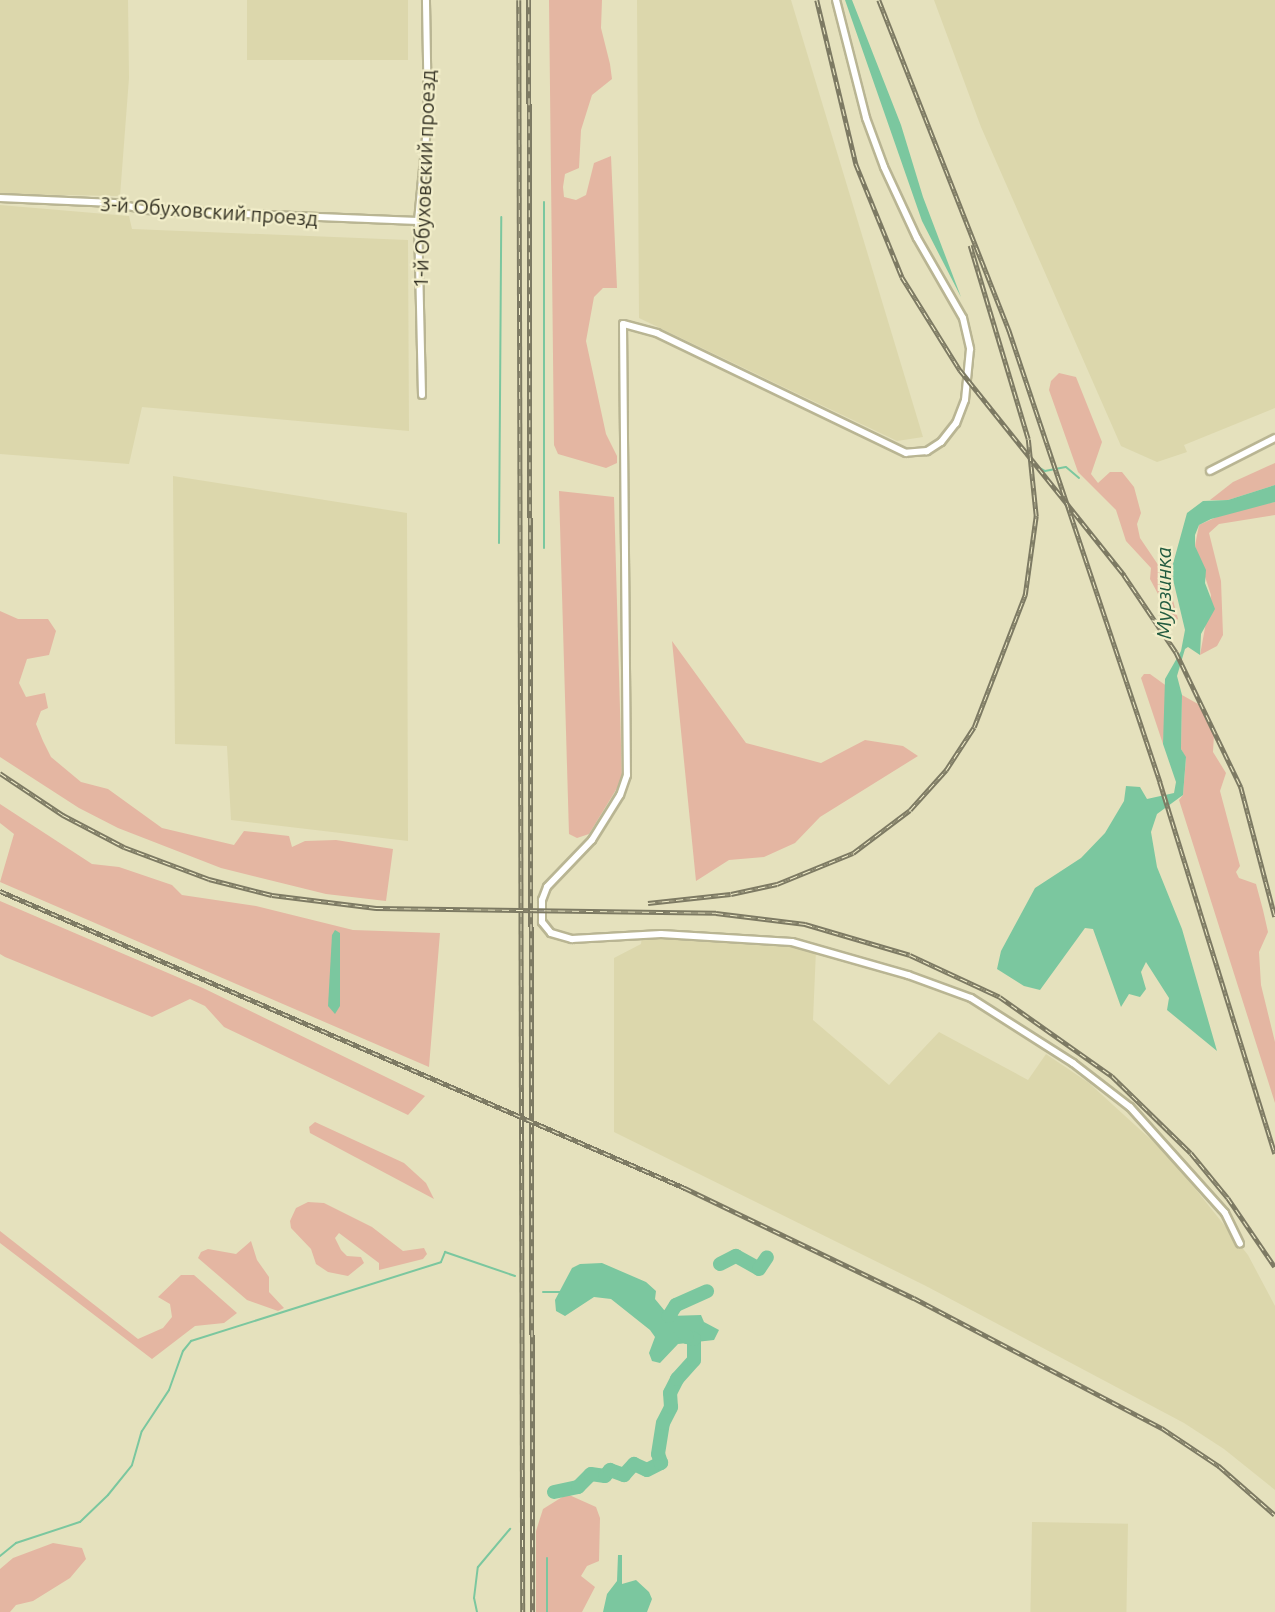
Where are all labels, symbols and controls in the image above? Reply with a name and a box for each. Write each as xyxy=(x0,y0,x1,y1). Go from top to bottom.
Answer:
street label: 1-й Обуховский проезд xyxy=(408,69,440,289)
street label: 3-й Обуховский проезд xyxy=(99,191,319,231)
water label: Мурзинка xyxy=(1150,547,1176,639)

